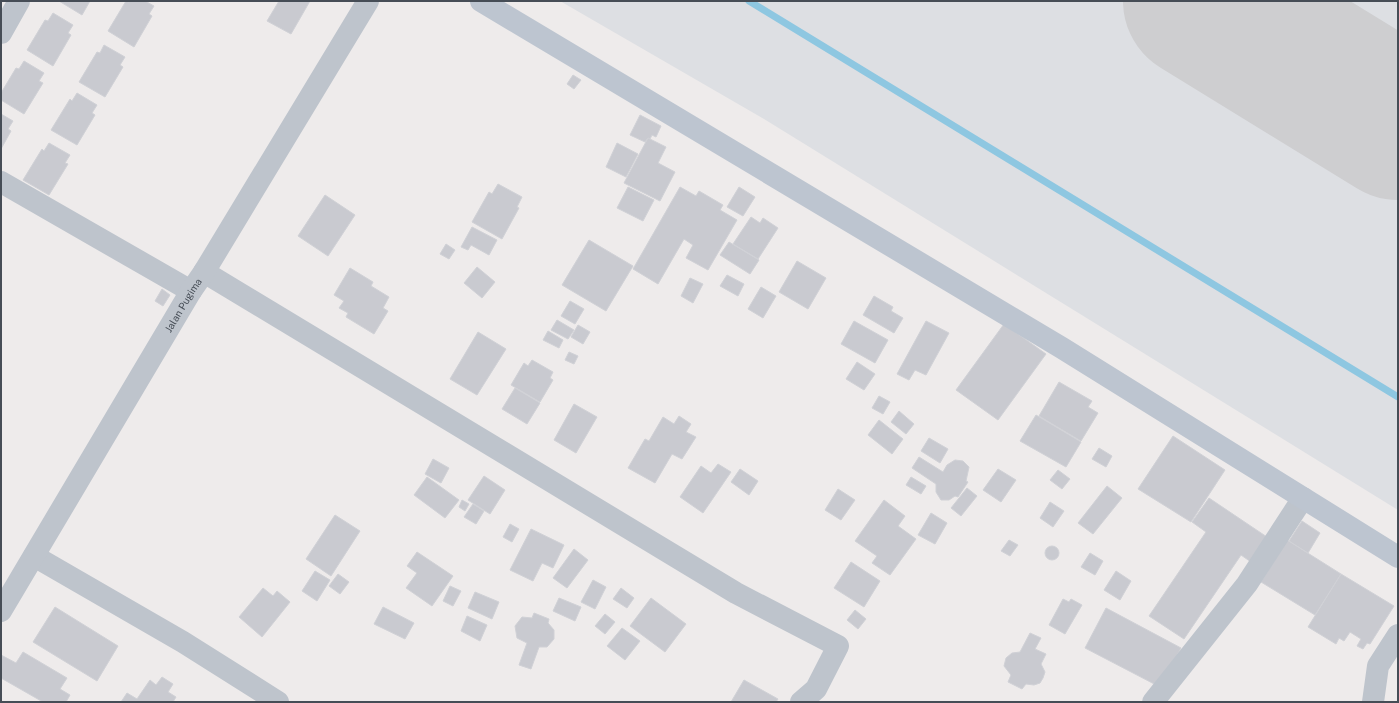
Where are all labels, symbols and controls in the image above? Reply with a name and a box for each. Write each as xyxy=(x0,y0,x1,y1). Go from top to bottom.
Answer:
street label: Jalan Pugima xyxy=(162,276,204,334)

